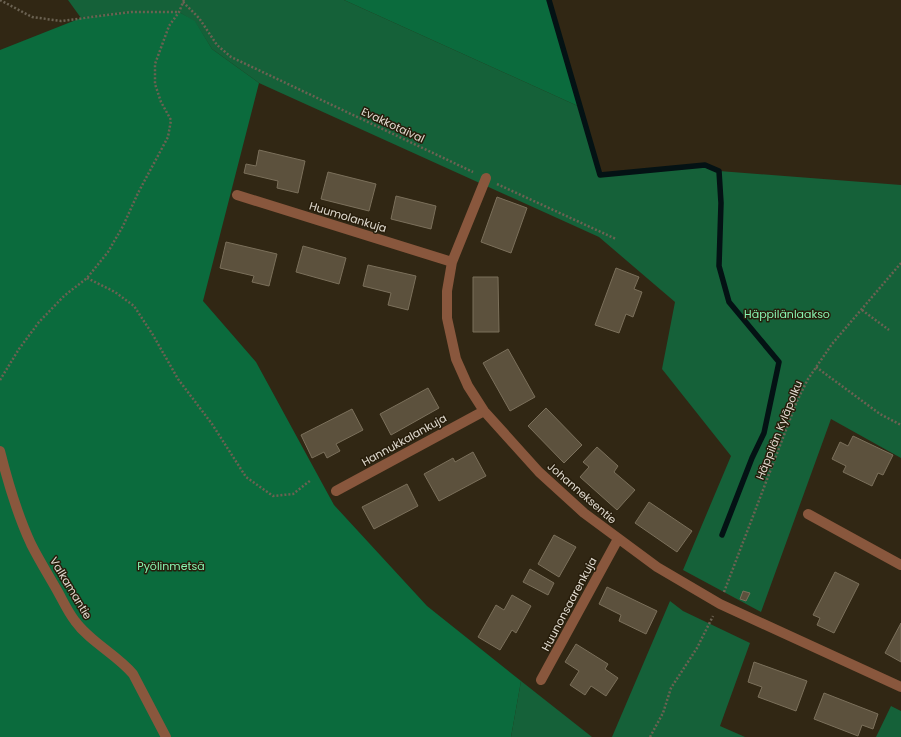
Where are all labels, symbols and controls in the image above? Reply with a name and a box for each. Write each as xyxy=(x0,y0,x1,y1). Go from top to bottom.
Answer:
street label: Evakkotaival xyxy=(359,103,427,147)
street label: Huumolankuja xyxy=(307,198,389,236)
park label: Häppilänlaakso xyxy=(744,306,830,322)
street label: Häppilän Kyläpolku xyxy=(752,378,806,482)
street label: Hannukkalankuja xyxy=(359,410,449,470)
street label: Johanneksentie xyxy=(544,458,620,528)
street label: Valkamantie xyxy=(46,554,96,622)
street label: Huunonsaarenkuja xyxy=(537,554,601,654)
park label: Pyölinmetsä xyxy=(137,558,205,574)

